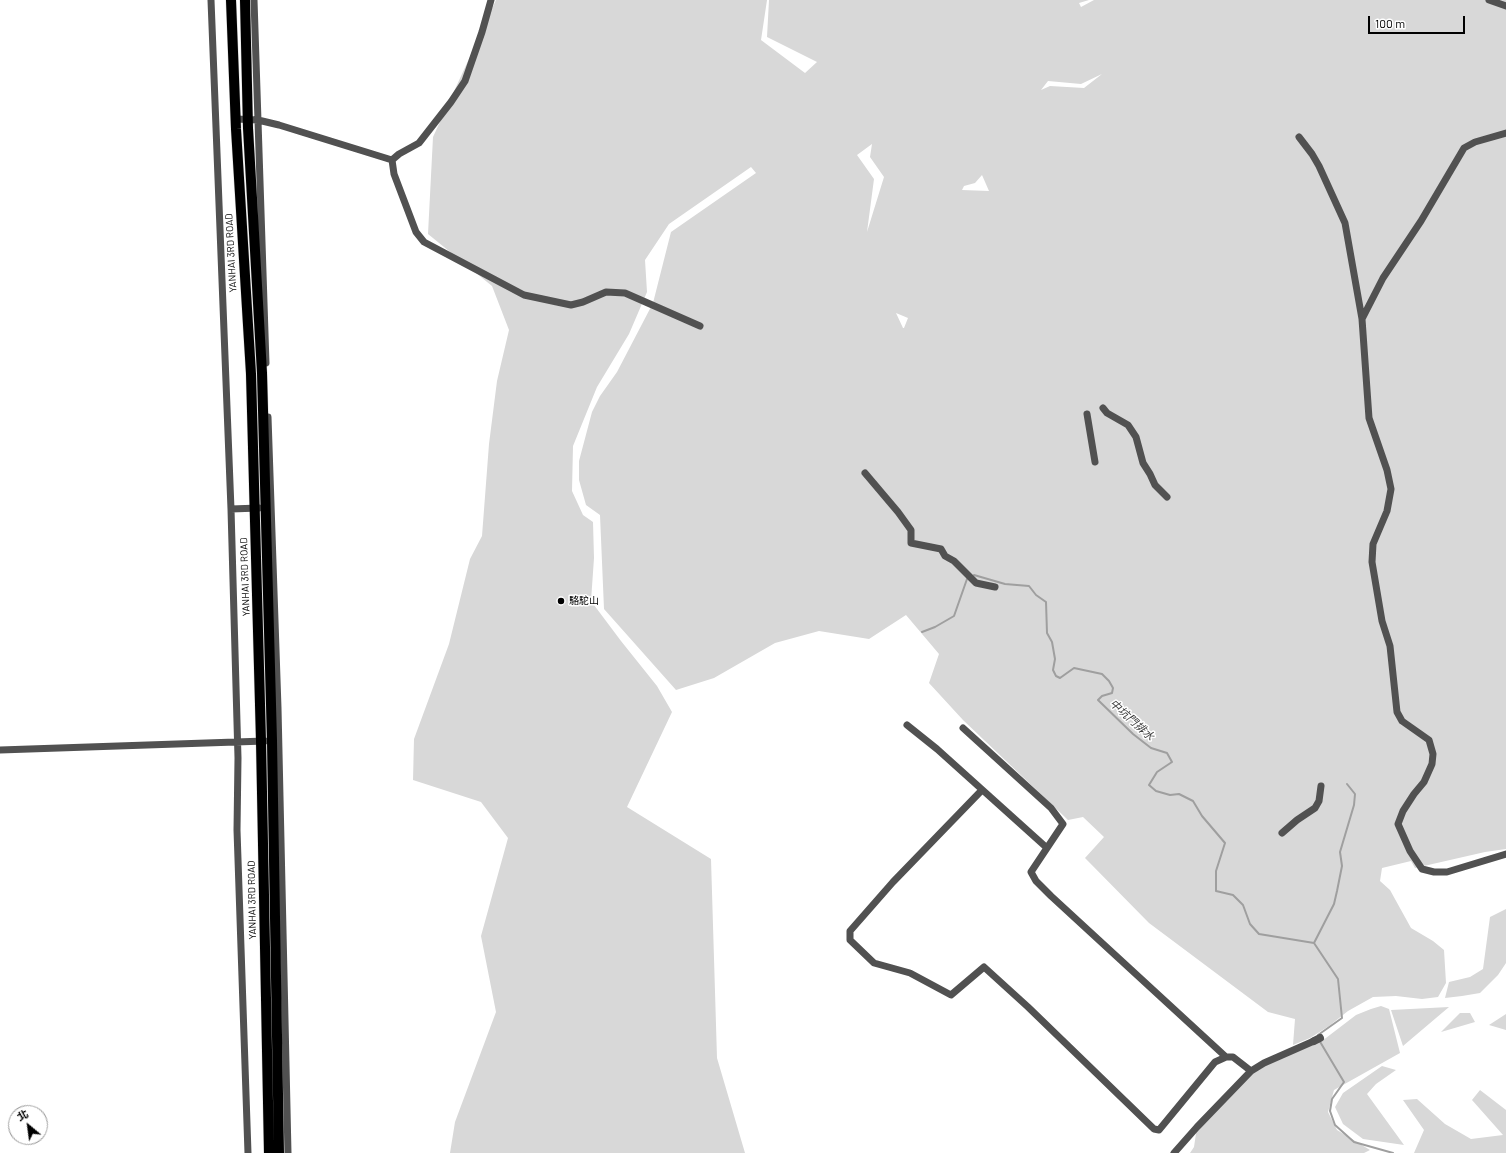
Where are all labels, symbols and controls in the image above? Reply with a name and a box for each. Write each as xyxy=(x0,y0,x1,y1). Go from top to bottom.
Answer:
scale bar xyxy=(1370,8,1467,34)
text: 100 m xyxy=(1375,16,1405,30)
street label: YANHAI 3RD ROAD xyxy=(223,213,239,293)
street label: YANHAI 3RD ROAD xyxy=(238,537,252,617)
place label: 駱駝山 xyxy=(569,595,599,607)
marker: 駱駝山 xyxy=(556,596,566,606)
water label: 中坑門排水 xyxy=(1107,697,1157,743)
street label: YANHAI 3RD ROAD xyxy=(245,860,259,940)
north arrow xyxy=(8,1105,48,1145)
text: 北 xyxy=(14,1107,30,1123)

